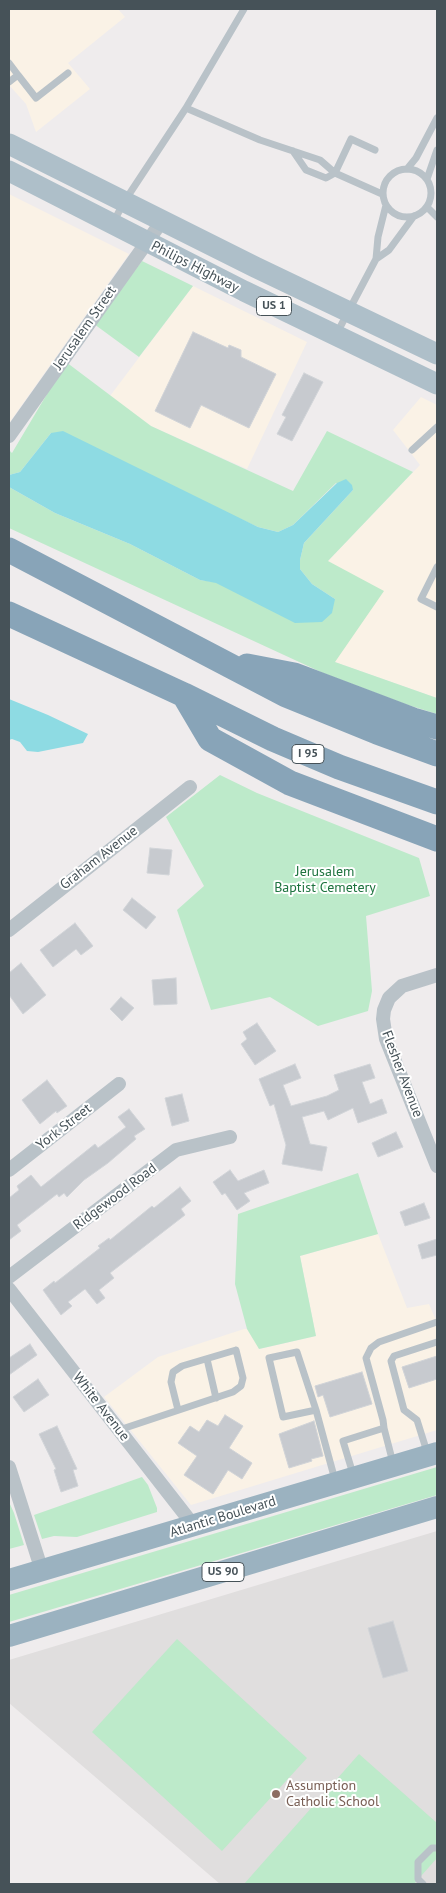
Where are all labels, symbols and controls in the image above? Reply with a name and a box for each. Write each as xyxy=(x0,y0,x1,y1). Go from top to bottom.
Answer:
street label: Philips Highway xyxy=(148,238,242,296)
street label: Jerusalem Street xyxy=(50,283,120,373)
road number: US 1 xyxy=(256,296,292,316)
road number: I 95 xyxy=(292,744,324,764)
street label: Graham Avenue xyxy=(57,823,141,893)
park label: Jerusalem Baptist Cemetery xyxy=(274,864,376,896)
street label: Flesher Avenue xyxy=(378,1028,426,1120)
street label: York Street xyxy=(33,1100,95,1154)
street label: Ridgewood Road xyxy=(70,1160,160,1234)
street label: White Avenue xyxy=(69,1369,133,1445)
street label: Atlantic Boulevard xyxy=(168,1493,278,1541)
road number: US 90 xyxy=(202,1562,244,1581)
place label: Assumption Catholic School xyxy=(286,1778,379,1810)
marker: Assumption Catholic School xyxy=(270,1788,282,1800)

